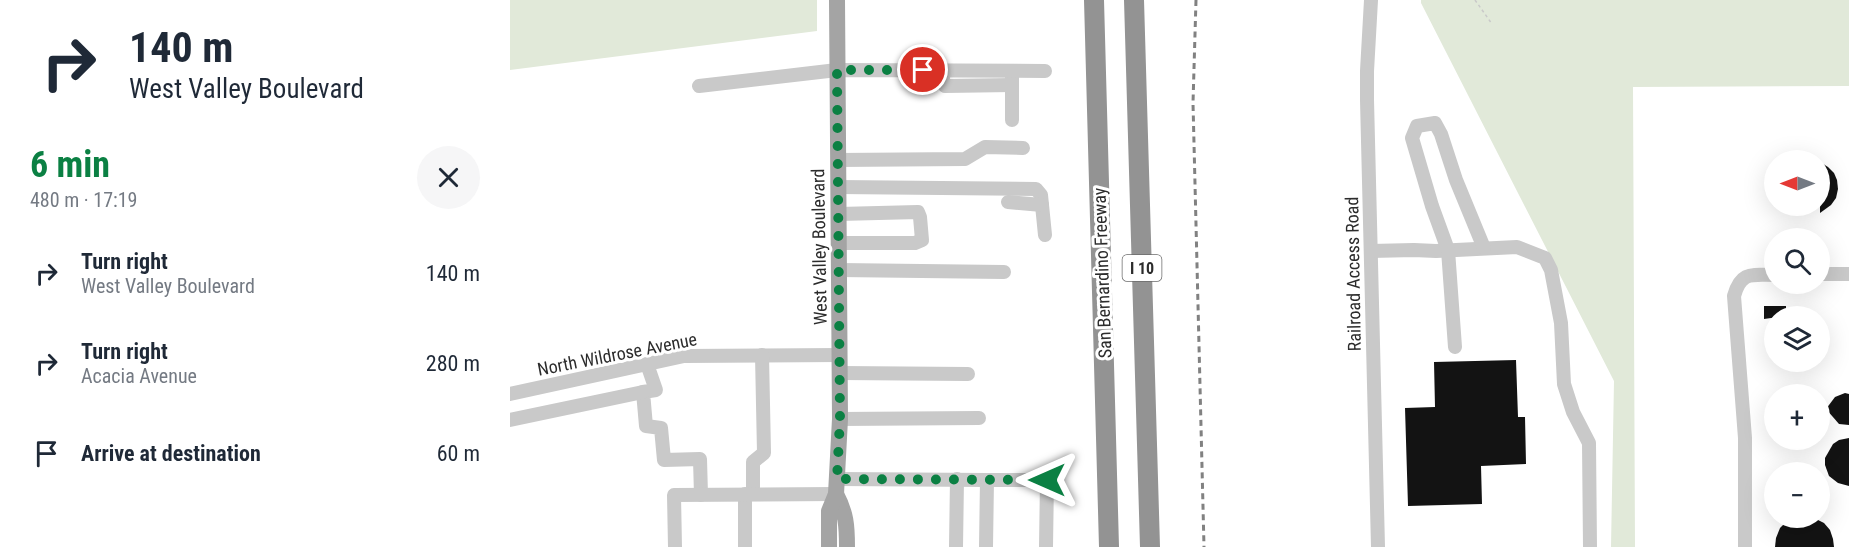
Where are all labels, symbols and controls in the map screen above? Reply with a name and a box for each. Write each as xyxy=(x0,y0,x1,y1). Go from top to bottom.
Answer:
text: 140 m xyxy=(129,23,234,72)
icon: right xyxy=(30,24,108,102)
pin xyxy=(897,44,948,95)
icon: arrive xyxy=(906,53,939,86)
text: West Valley Boulevard xyxy=(129,73,364,105)
text: 6 min xyxy=(30,144,110,186)
button: close xyxy=(417,146,480,209)
north arrow xyxy=(1764,150,1830,216)
map controls xyxy=(1764,150,1830,528)
street label: West Valley Boulevard xyxy=(807,169,831,325)
street label: San Bernardino Freeway xyxy=(1089,187,1115,359)
text: 480 m · 17:19 xyxy=(30,188,137,212)
street label: Railroad Access Road xyxy=(1341,197,1365,351)
button: search xyxy=(1764,228,1830,294)
text: Turn right xyxy=(81,249,168,274)
road number: I 10 xyxy=(1122,255,1162,281)
icon: right xyxy=(30,257,63,290)
text: 140 m xyxy=(426,261,480,286)
text: West Valley Boulevard xyxy=(81,274,255,298)
button: layers xyxy=(1764,306,1830,372)
street label: North Wildrose Avenue xyxy=(535,328,699,380)
text: Turn right xyxy=(81,339,168,364)
icon: right xyxy=(30,347,63,380)
text: 280 m xyxy=(426,351,480,376)
text: Acacia Avenue xyxy=(81,364,197,388)
button: + xyxy=(1764,384,1830,450)
icon: arrive xyxy=(30,437,63,470)
text: Arrive at destination xyxy=(81,441,261,466)
text: 60 m xyxy=(437,441,480,466)
position arrow xyxy=(1015,448,1079,512)
button: − xyxy=(1764,462,1830,528)

